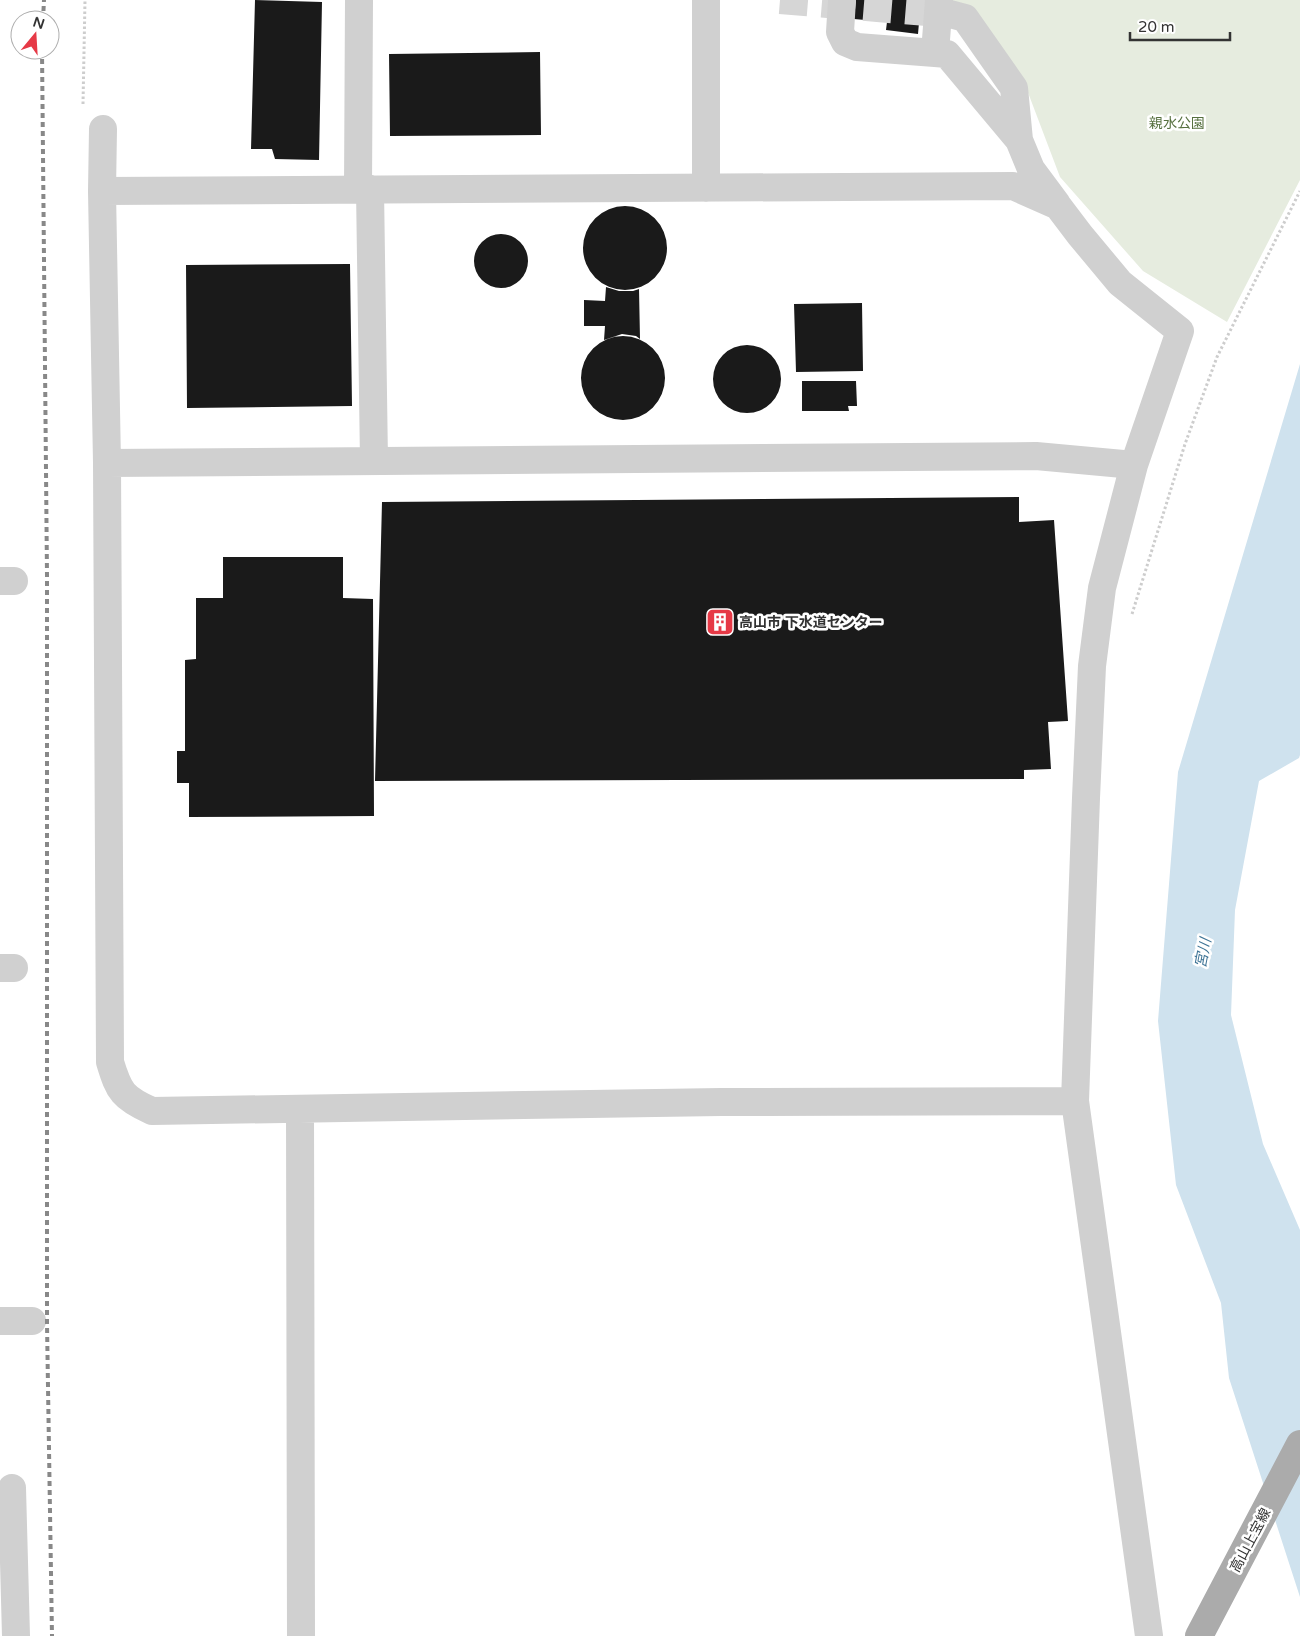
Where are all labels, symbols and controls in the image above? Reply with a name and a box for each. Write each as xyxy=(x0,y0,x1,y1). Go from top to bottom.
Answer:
north arrow xyxy=(10,10,60,60)
scale bar xyxy=(1130,10,1230,42)
text: N xyxy=(31,13,47,33)
text: 20 m xyxy=(1138,18,1175,36)
park label: 親水公園 xyxy=(1149,115,1205,132)
building icon: 高山市 下水道センター xyxy=(705,607,735,637)
place label: 高山市 下水道センター xyxy=(739,614,883,631)
water label: 宮川 xyxy=(1191,935,1215,969)
street label: 高山上宝線 xyxy=(1227,1505,1274,1575)

